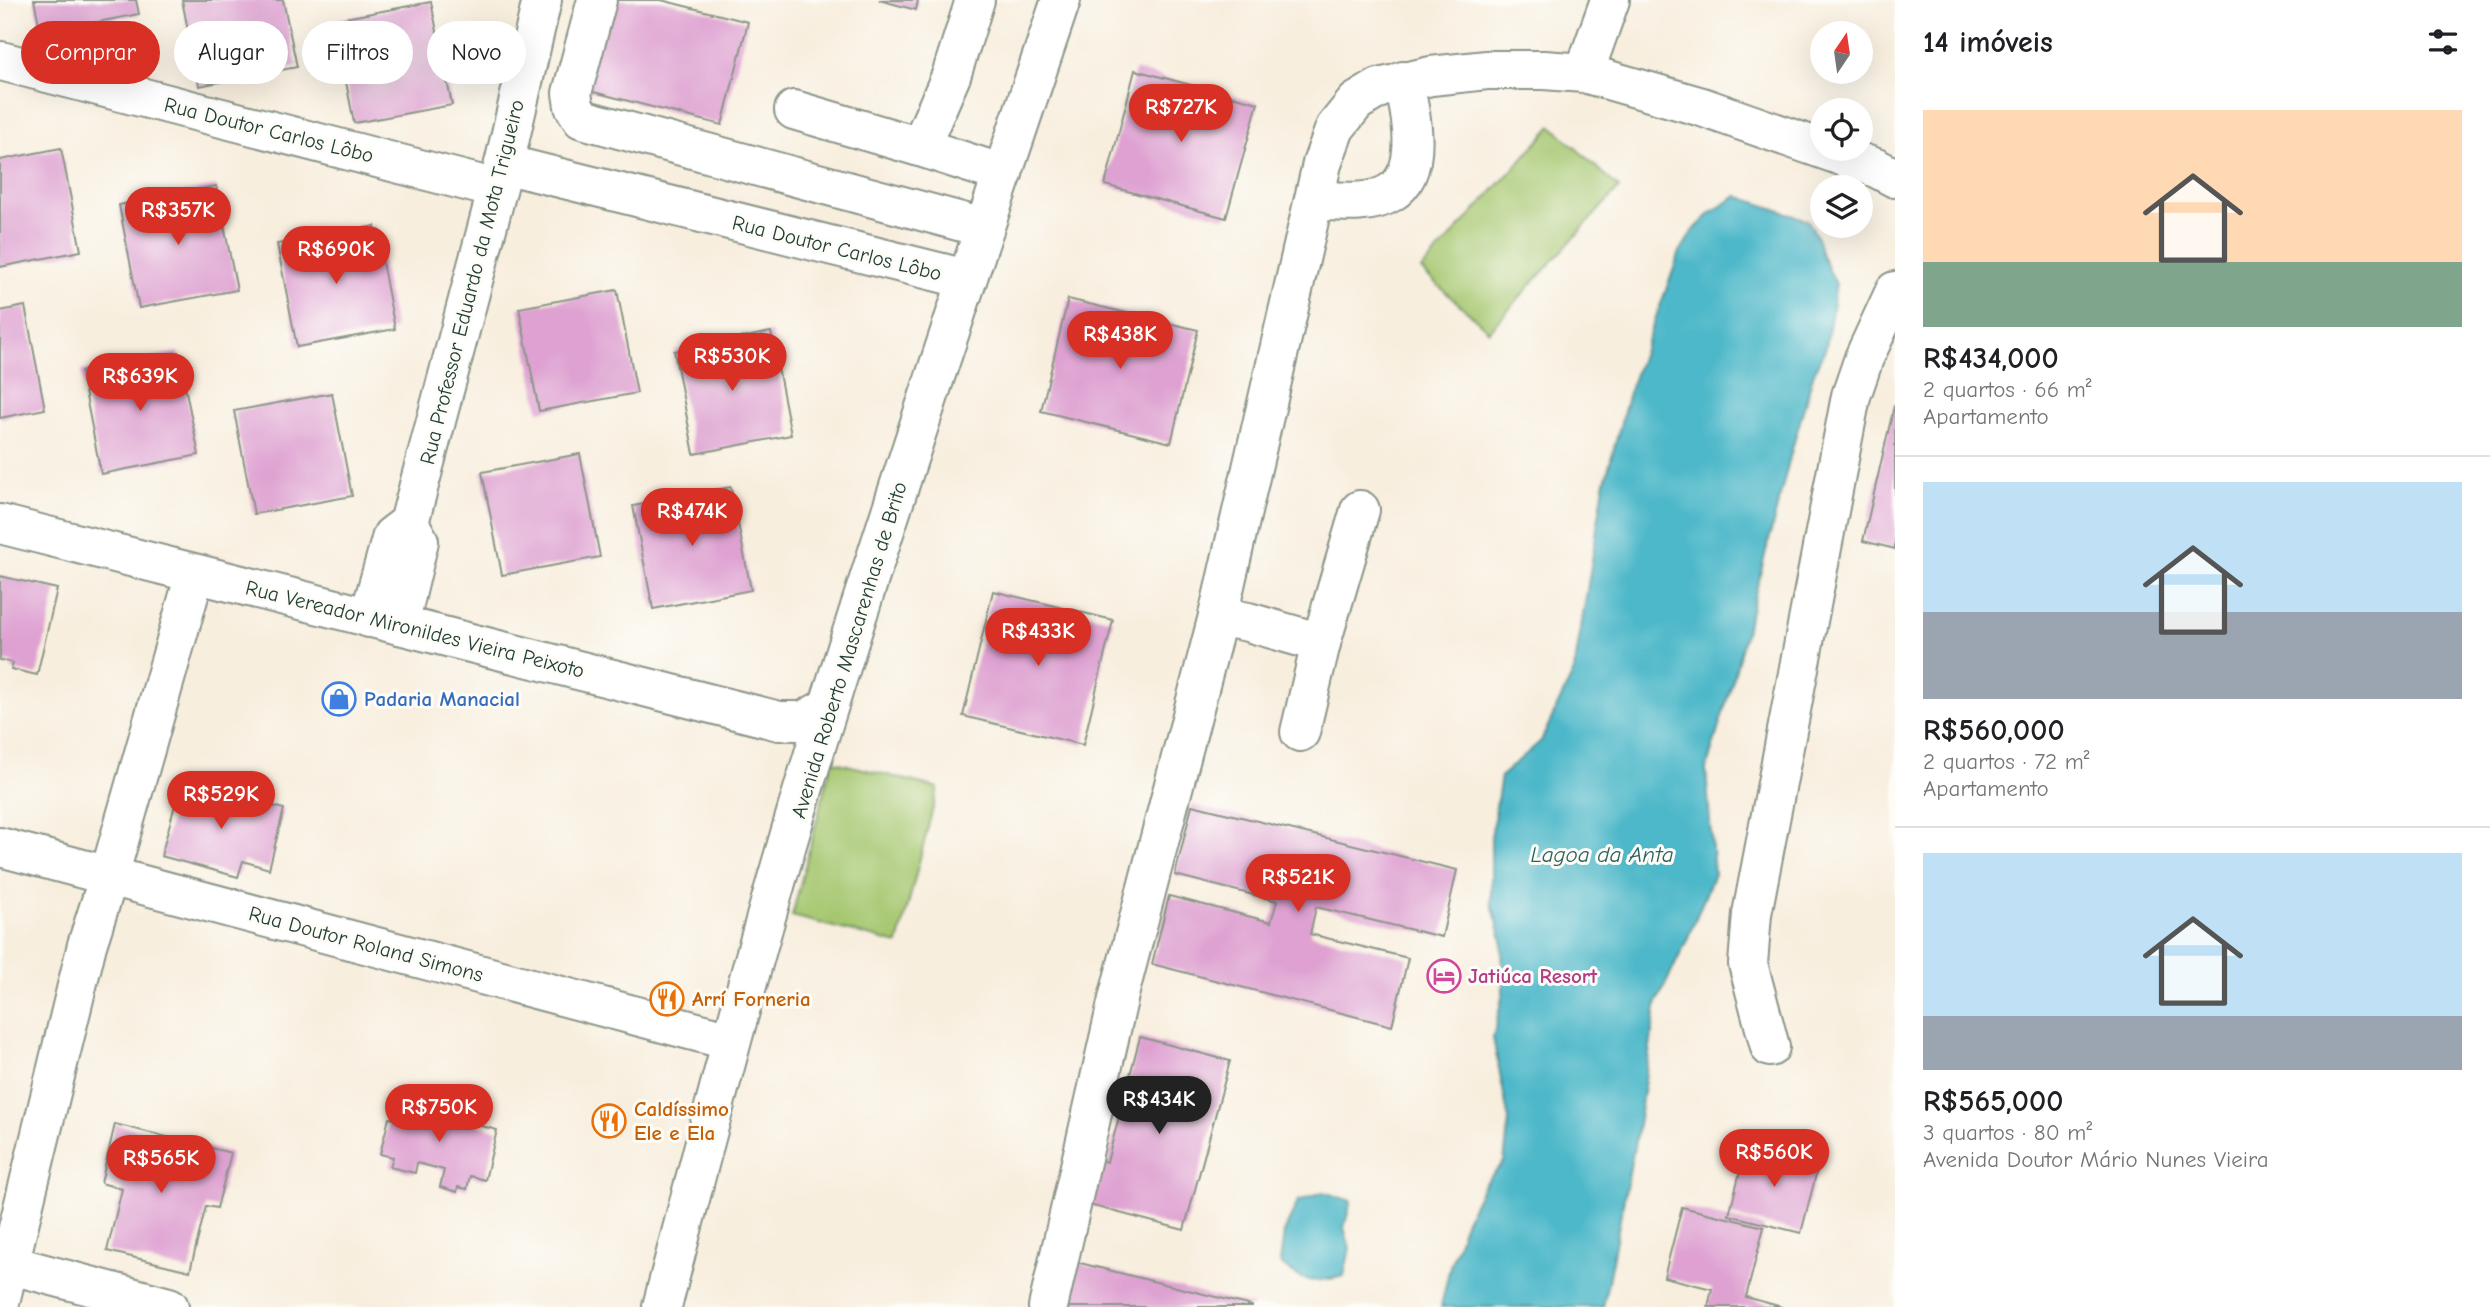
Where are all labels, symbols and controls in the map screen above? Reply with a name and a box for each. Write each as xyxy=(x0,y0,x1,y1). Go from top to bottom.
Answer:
chip: Comprar xyxy=(21,21,160,84)
chip: Alugar xyxy=(174,21,288,84)
chip: Filtros xyxy=(302,21,413,84)
chip: Novo xyxy=(427,21,526,84)
north arrow xyxy=(1810,21,1872,84)
map controls xyxy=(1810,21,1873,238)
icon: filters xyxy=(2424,23,2462,61)
text: 14 imóveis xyxy=(1923,25,2053,60)
pin: R$727K xyxy=(1124,85,1238,144)
street label: Rua Doutor Carlos Lôbo xyxy=(162,92,376,168)
text: R$727K xyxy=(1145,93,1217,120)
street label: Rua Professor Eduardo da Mota Trigueiro xyxy=(415,97,529,467)
button: locate xyxy=(1810,98,1873,161)
icon: home xyxy=(2130,155,2256,281)
button: layers xyxy=(1810,175,1873,238)
pin: R$357K xyxy=(121,188,235,247)
text: R$357K xyxy=(141,196,215,223)
street label: Rua Doutor Carlos Lôbo xyxy=(730,210,944,286)
pin: R$690K xyxy=(279,226,393,286)
text: R$690K xyxy=(297,235,375,262)
pin: R$438K xyxy=(1063,312,1177,371)
text: R$438K xyxy=(1083,320,1157,347)
pin: R$530K xyxy=(675,334,789,393)
text: R$434,000 xyxy=(1923,341,2059,376)
text: R$530K xyxy=(694,342,770,369)
pin: R$639K xyxy=(83,354,197,413)
text: R$639K xyxy=(102,362,178,389)
text: 2 quartos · 66 m² xyxy=(1923,376,2092,403)
text: Apartamento xyxy=(1923,403,2049,430)
street label: Avenida Roberto Mascarenhas de Brito xyxy=(786,479,912,821)
pin: R$474K xyxy=(635,489,749,548)
text: R$474K xyxy=(657,497,727,524)
icon: home xyxy=(2130,527,2256,653)
street label: Rua Vereador Mironildes Vieira Peixoto xyxy=(243,575,587,683)
pin: R$433K xyxy=(981,608,1095,668)
text: R$433K xyxy=(1001,617,1075,644)
shop icon: Padaria Manacial xyxy=(320,680,358,718)
place label: Padaria Manacial xyxy=(364,687,520,711)
text: R$560,000 xyxy=(1923,713,2065,748)
text: 2 quartos · 72 m² xyxy=(1923,748,2090,775)
pin: R$529K xyxy=(164,772,278,831)
text: Apartamento xyxy=(1923,775,2049,802)
text: R$529K xyxy=(183,780,259,807)
water label: Lagoa da Anta xyxy=(1530,841,1674,868)
pin: R$521K xyxy=(1241,855,1355,914)
text: R$521K xyxy=(1262,863,1334,890)
icon: home xyxy=(2130,898,2256,1024)
street label: Rua Doutor Roland Simons xyxy=(246,901,486,987)
hotel icon: Jatiúca Resort xyxy=(1425,957,1463,995)
place label: Jatiúca Resort xyxy=(1468,964,1598,988)
restaurant icon: Arrí Forneria xyxy=(648,980,686,1018)
place label: Arrí Forneria xyxy=(692,987,811,1011)
pin: R$434K xyxy=(1102,1076,1216,1136)
pin: R$750K xyxy=(382,1084,496,1144)
text: R$565,000 xyxy=(1923,1084,2063,1119)
text: R$434K xyxy=(1122,1085,1196,1112)
text: R$750K xyxy=(401,1093,477,1120)
place label: Caldíssimo Ele e Ela xyxy=(634,1097,729,1145)
restaurant icon: Caldíssimo Ele e Ela xyxy=(590,1102,628,1140)
text: 3 quartos · 80 m² xyxy=(1923,1119,2092,1146)
pin: R$560K xyxy=(1717,1130,1831,1189)
pin: R$565K xyxy=(104,1136,218,1195)
text: R$560K xyxy=(1735,1138,1813,1165)
text: R$565K xyxy=(123,1144,199,1171)
text: Avenida Doutor Mário Nunes Vieira xyxy=(1923,1146,2269,1173)

